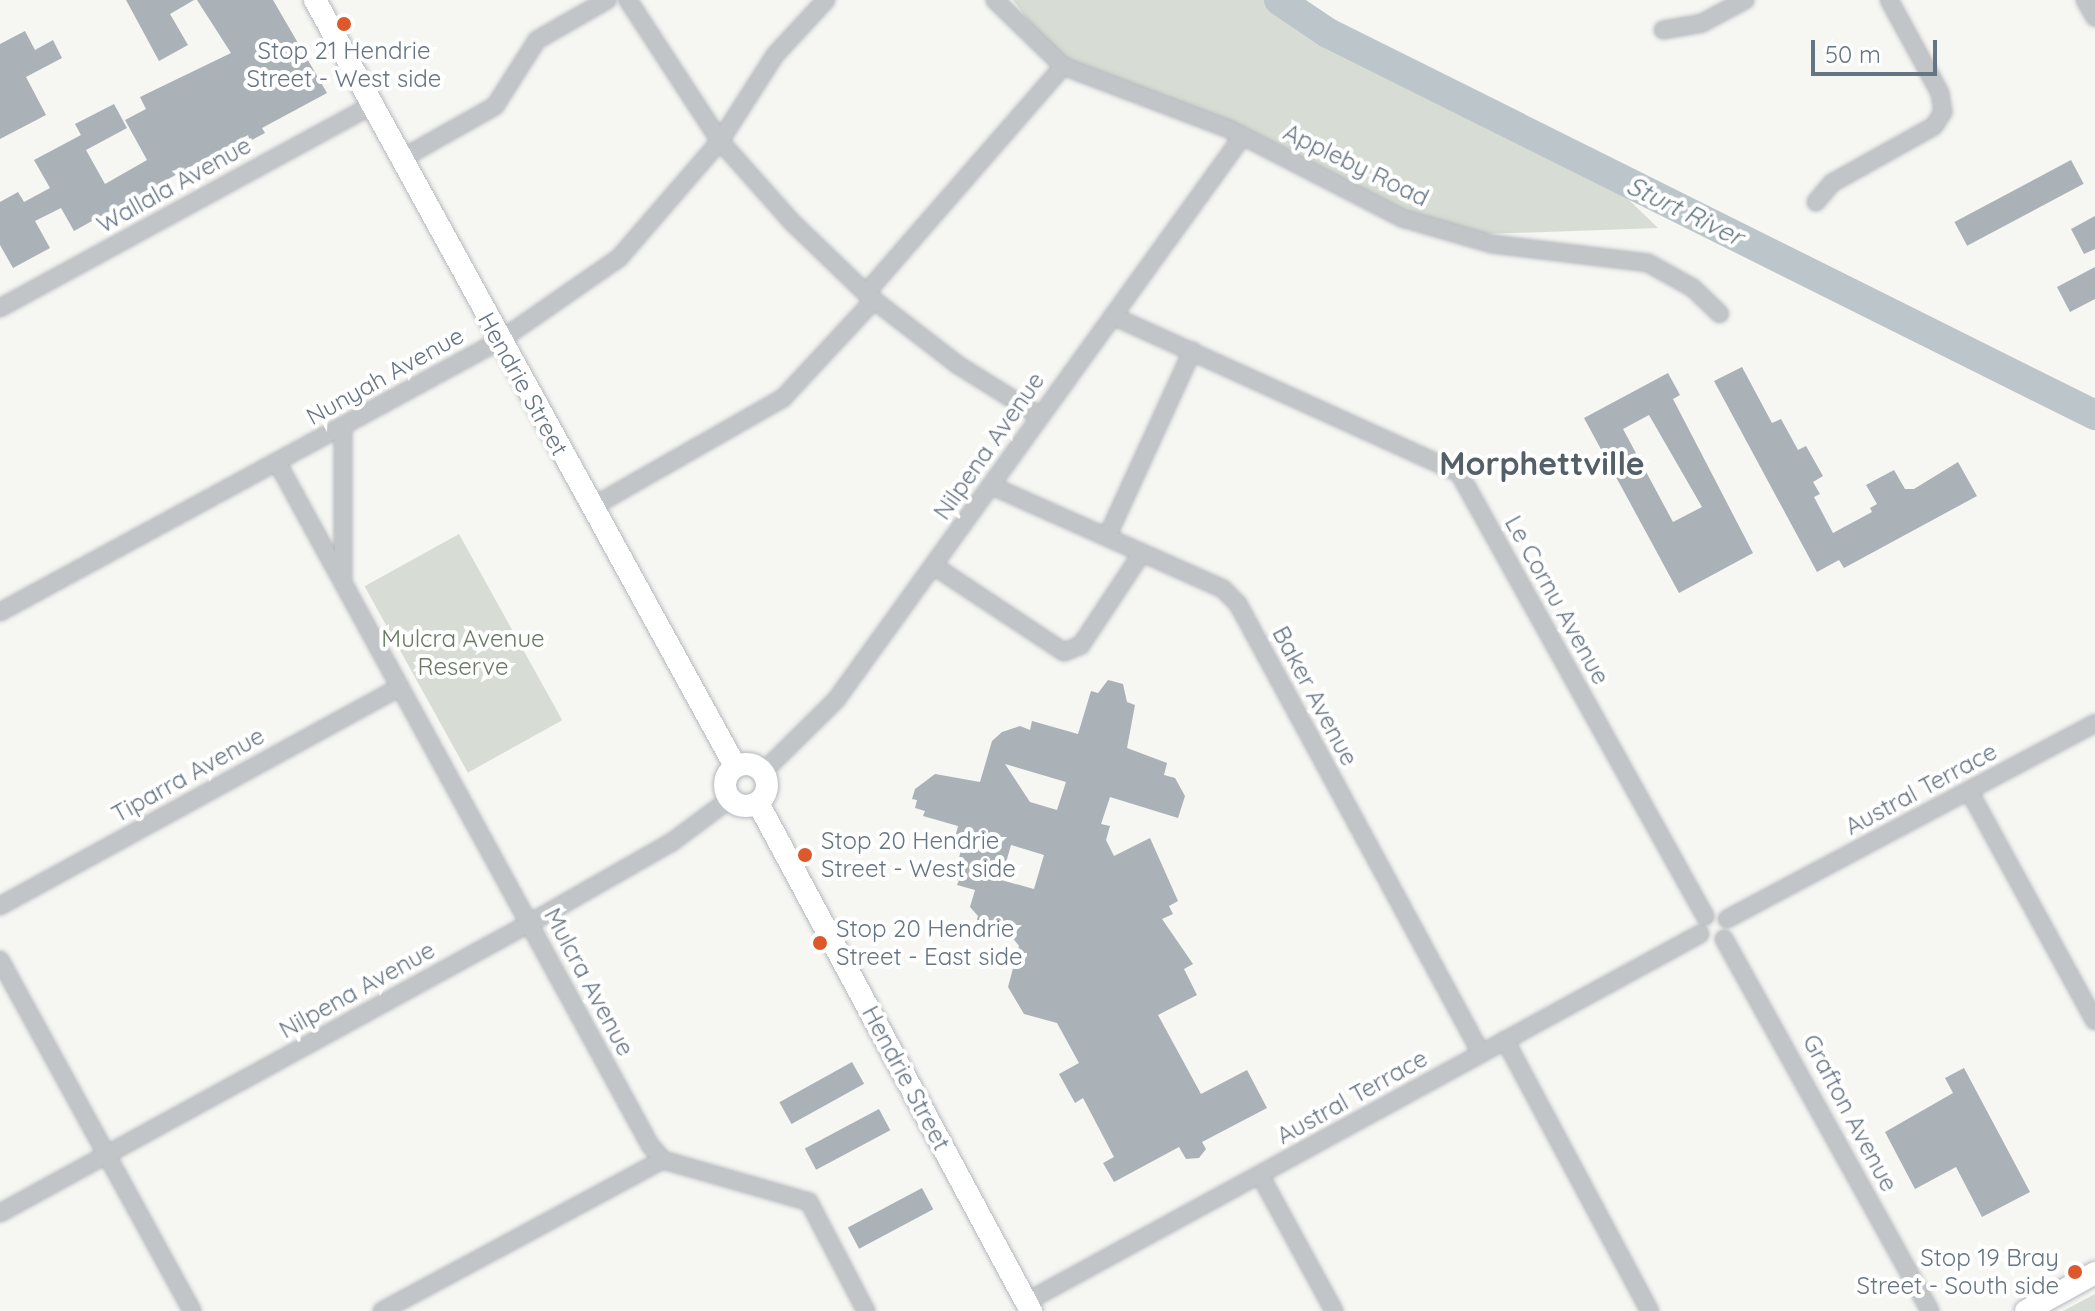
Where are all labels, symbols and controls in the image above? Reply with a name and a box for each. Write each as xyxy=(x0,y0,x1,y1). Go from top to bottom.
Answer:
marker: Stop 21 Hendrie Street - West side xyxy=(335,15,353,33)
scale bar xyxy=(1815,24,1941,74)
place label: Stop 21 Hendrie Street - West side xyxy=(247,37,441,93)
text: 50 m xyxy=(1825,39,1881,69)
street label: Appleby Road xyxy=(1279,117,1433,213)
street label: Wallala Avenue xyxy=(92,131,256,239)
water label: Sturt River xyxy=(1622,169,1748,253)
street label: Hendrie Street xyxy=(472,307,574,461)
street label: Nunyah Avenue xyxy=(301,321,469,431)
street label: Nilpena Avenue xyxy=(928,367,1050,525)
district label: Morphettville xyxy=(1439,444,1645,482)
street label: Le Cornu Avenue xyxy=(1499,511,1615,689)
street label: Baker Avenue xyxy=(1266,621,1364,771)
park label: Mulcra Avenue Reserve xyxy=(381,625,545,681)
street label: Tiparra Avenue xyxy=(107,721,269,829)
street label: Austral Terrace xyxy=(1840,737,2002,841)
place label: Stop 20 Hendrie Street - West side xyxy=(821,827,1016,883)
marker: Stop 20 Hendrie Street - West side xyxy=(796,846,814,864)
street label: Mulcra Avenue xyxy=(538,903,640,1061)
place label: Stop 20 Hendrie Street - East side xyxy=(836,915,1023,971)
marker: Stop 20 Hendrie Street - East side xyxy=(811,934,829,952)
street label: Nilpena Avenue xyxy=(274,935,440,1045)
street label: Hendrie Street xyxy=(856,1001,956,1155)
street label: Grafton Avenue xyxy=(1796,1029,1904,1197)
street label: Austral Terrace xyxy=(1272,1044,1432,1150)
place label: Stop 19 Bray Street - South side xyxy=(1856,1244,2059,1300)
marker: Stop 19 Bray Street - South side xyxy=(2066,1263,2084,1281)

